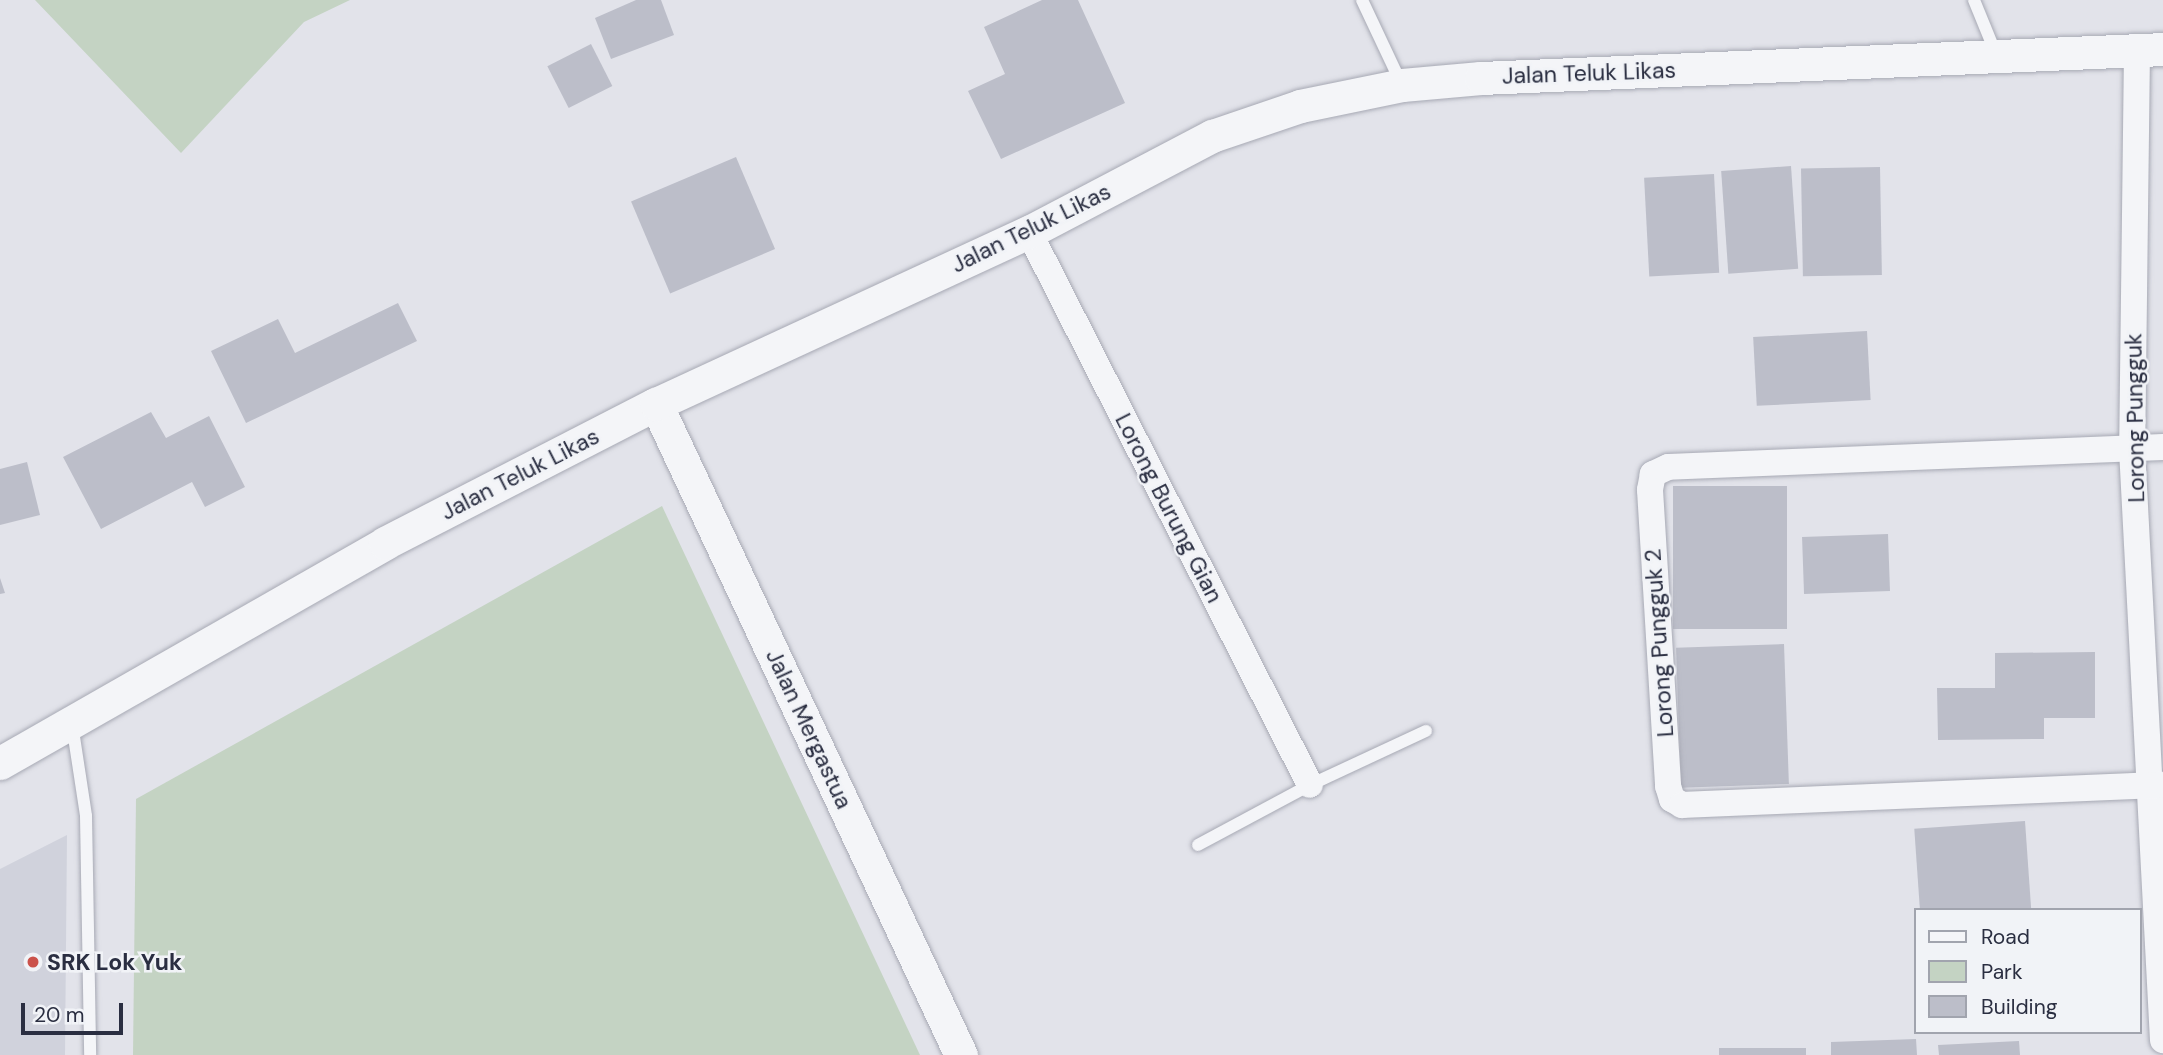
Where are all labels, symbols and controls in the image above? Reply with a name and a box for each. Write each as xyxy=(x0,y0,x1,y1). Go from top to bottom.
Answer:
street label: Jalan Teluk Likas xyxy=(1502,56,1676,90)
street label: Jalan Teluk Likas xyxy=(947,177,1115,279)
street label: Lorong Pungguk xyxy=(2120,333,2150,503)
street label: Lorong Burung Gian xyxy=(1109,409,1229,607)
street label: Jalan Teluk Likas xyxy=(436,422,604,526)
street label: Lorong Pungguk 2 xyxy=(1639,548,1679,738)
street label: Jalan Mergastua xyxy=(760,645,858,813)
legend xyxy=(1914,908,2142,1034)
text: Road xyxy=(1981,923,2030,951)
place label: SRK Lok Yuk xyxy=(47,948,182,976)
marker: SRK Lok Yuk xyxy=(25,954,41,970)
text: Park xyxy=(1981,958,2022,986)
scale bar xyxy=(24,988,126,1032)
text: Building xyxy=(1981,993,2057,1021)
text: 20 m xyxy=(34,1001,85,1029)

